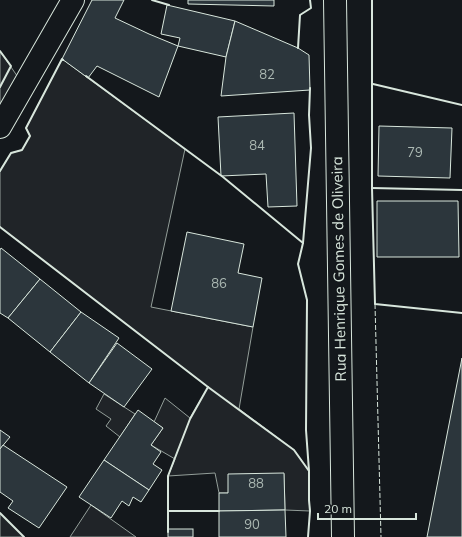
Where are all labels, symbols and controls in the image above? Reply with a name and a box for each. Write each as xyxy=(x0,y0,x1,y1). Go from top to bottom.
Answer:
house number: 82 xyxy=(259,66,275,82)
house number: 84 xyxy=(249,137,265,153)
house number: 79 xyxy=(407,144,423,160)
street label: Rua Henrique Gomes de Oliveira xyxy=(327,156,350,382)
house number: 86 xyxy=(211,275,227,291)
house number: 88 xyxy=(248,475,264,491)
scale bar xyxy=(318,495,416,521)
text: 20 m xyxy=(324,501,352,516)
house number: 90 xyxy=(244,516,260,532)

